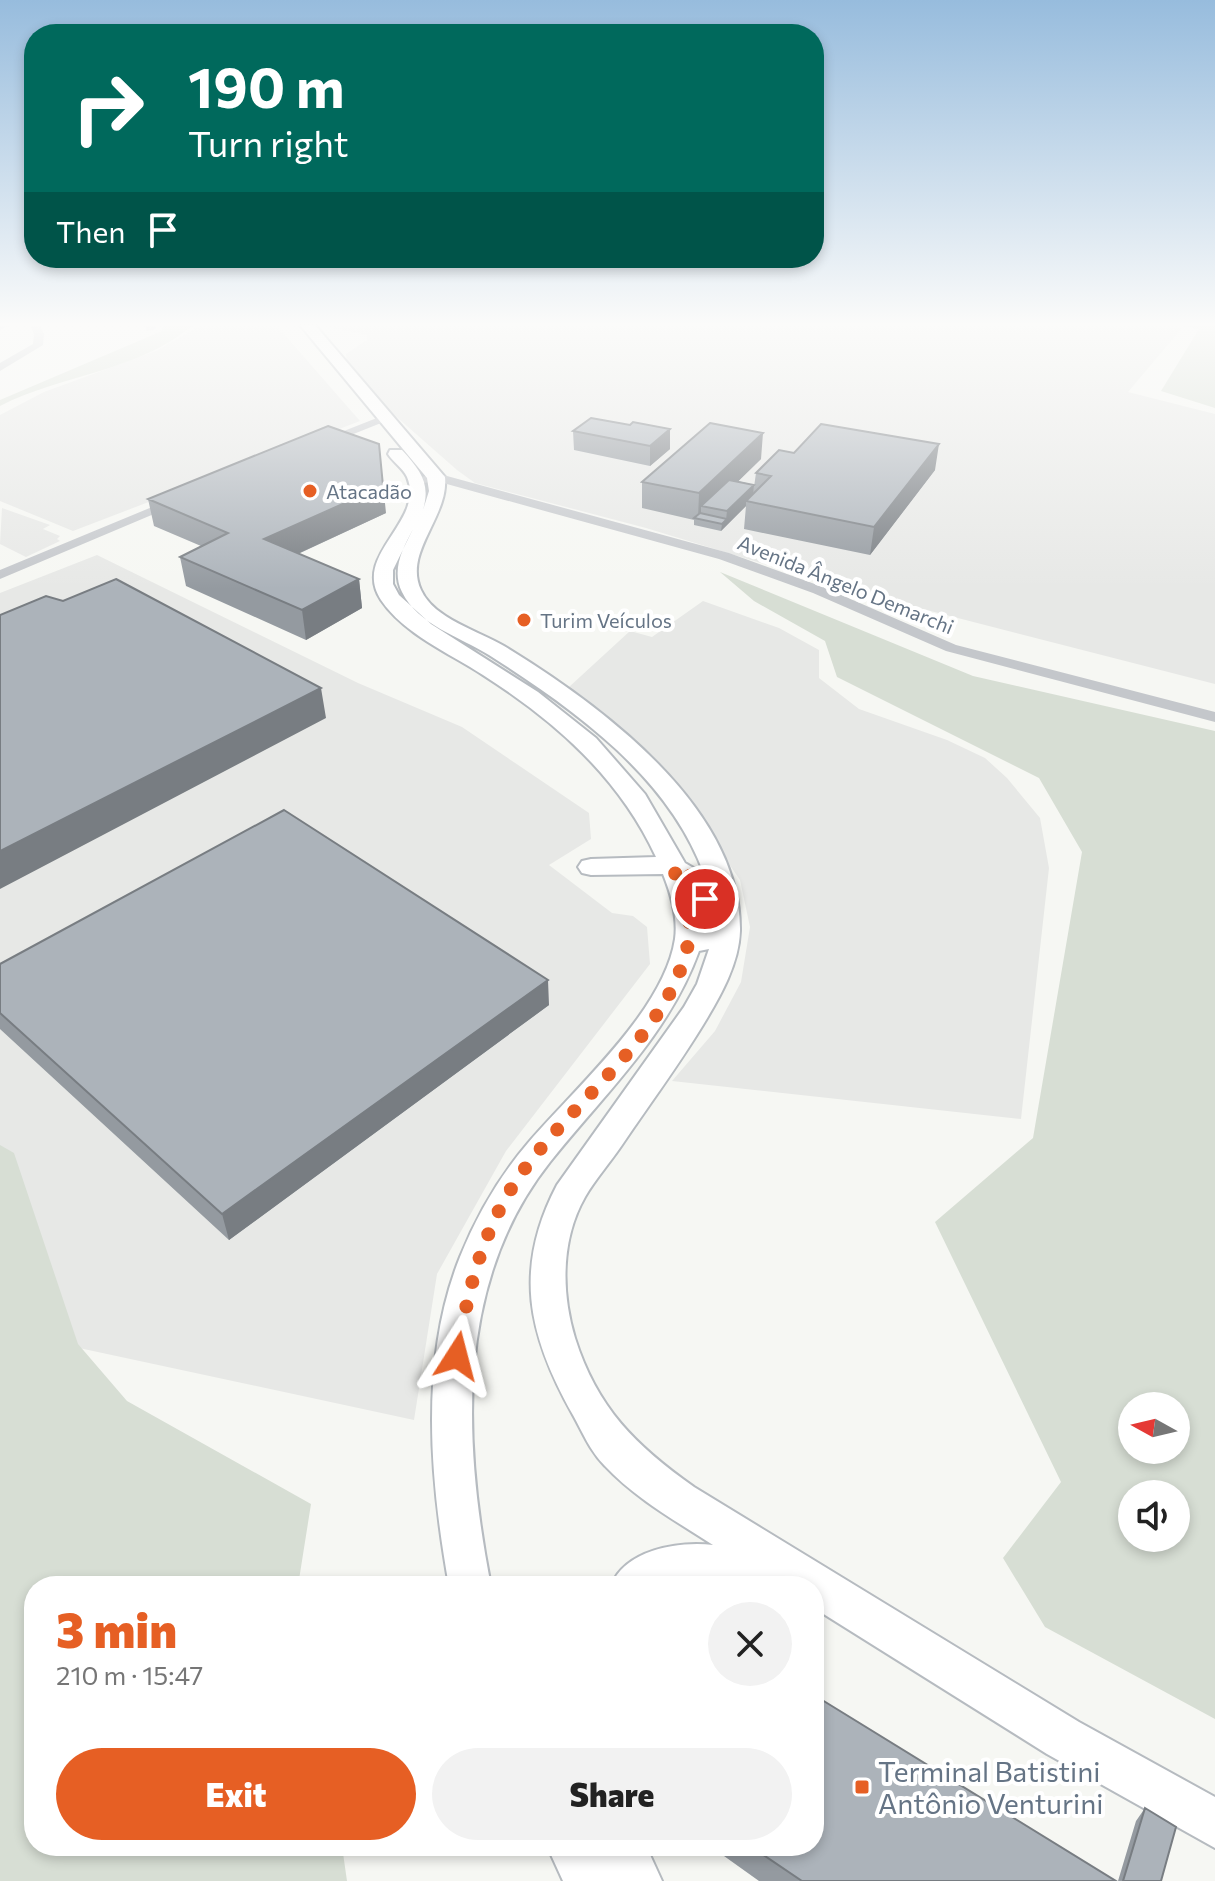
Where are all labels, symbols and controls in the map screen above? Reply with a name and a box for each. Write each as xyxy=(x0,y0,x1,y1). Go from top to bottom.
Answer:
text: 190 m xyxy=(188,51,345,120)
icon: right xyxy=(56,56,160,160)
text: Turn right xyxy=(188,120,349,164)
icon: arrive xyxy=(141,208,185,252)
text: Then xyxy=(56,212,125,249)
place label: Atacadão xyxy=(326,479,412,503)
marker: Atacadão xyxy=(301,482,319,500)
street label: Avenida Ângelo Demarchi xyxy=(735,530,957,638)
place label: Turim Veículos xyxy=(540,608,672,632)
marker: Turim Veículos xyxy=(515,611,533,629)
pin xyxy=(671,865,739,933)
icon: arrive xyxy=(683,877,727,921)
position arrow xyxy=(415,1314,499,1398)
north arrow xyxy=(1118,1392,1190,1464)
map controls xyxy=(1118,1392,1190,1552)
button: sound xyxy=(1118,1480,1190,1552)
text: 3 min xyxy=(56,1599,177,1658)
button: close xyxy=(708,1602,792,1686)
text: 210 m · 15:47 xyxy=(56,1659,203,1690)
button: Exit xyxy=(56,1748,416,1840)
button: Share xyxy=(432,1748,792,1840)
place label: Terminal Batistini Antônio Venturini xyxy=(878,1754,1104,1820)
marker: Terminal Batistini Antônio Venturini xyxy=(853,1778,871,1796)

